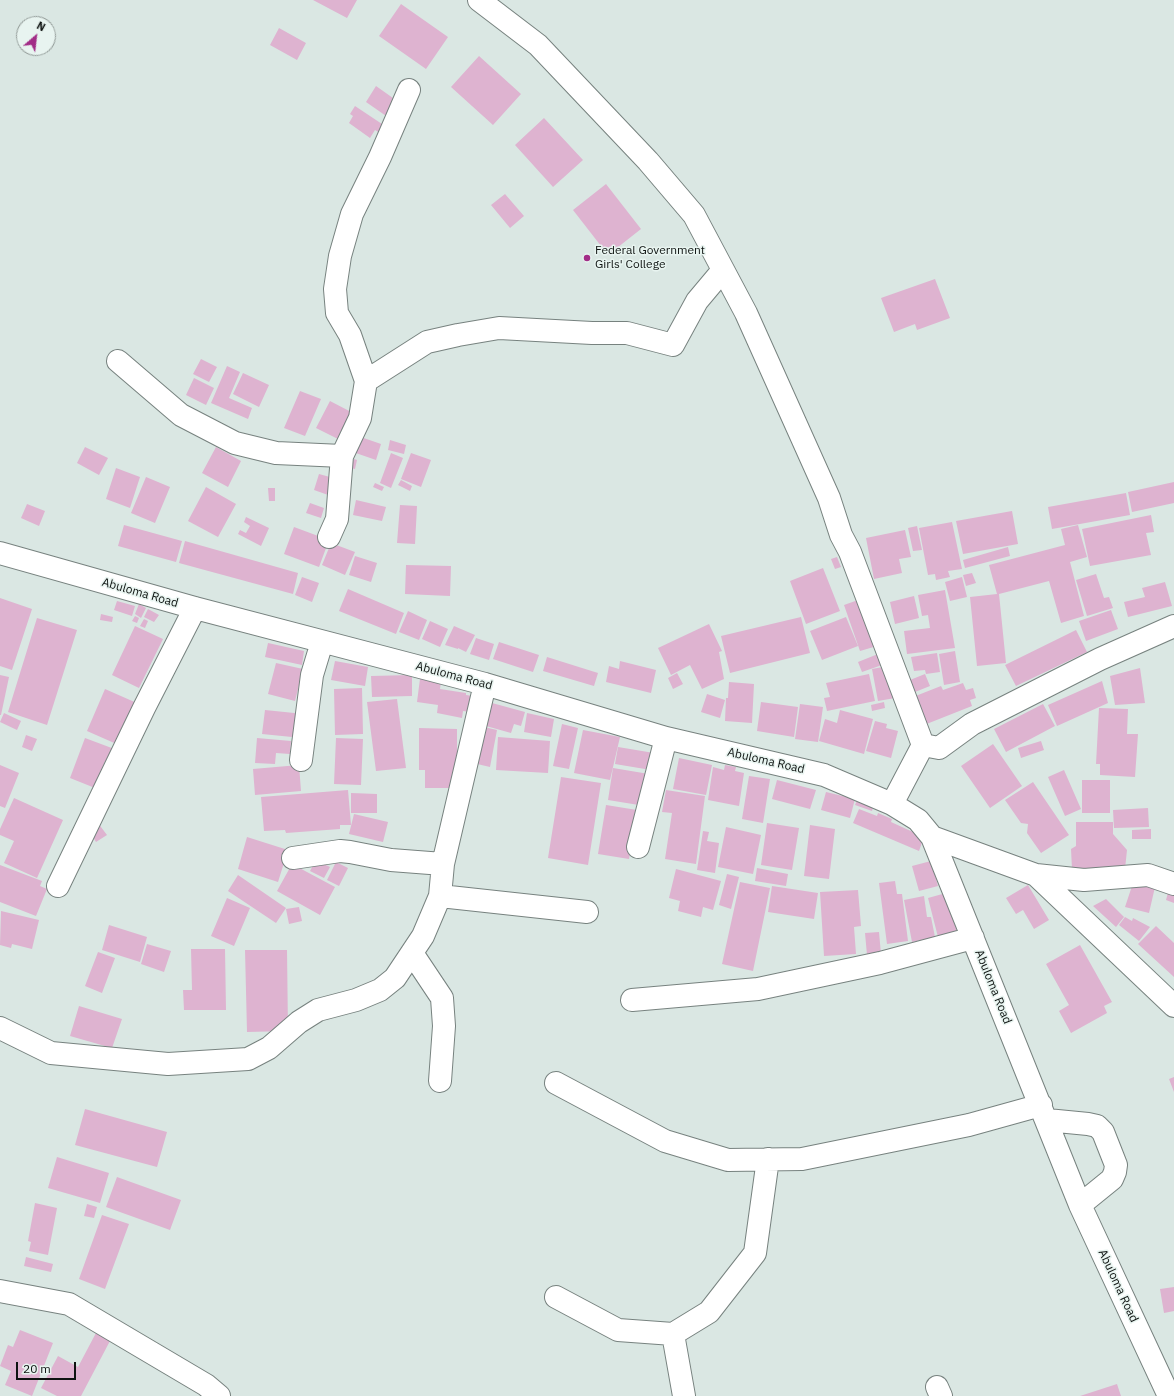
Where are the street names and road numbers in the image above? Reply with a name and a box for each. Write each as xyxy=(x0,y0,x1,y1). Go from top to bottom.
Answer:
street label: Abuloma Road xyxy=(100,575,180,611)
street label: Abuloma Road xyxy=(414,659,494,693)
street label: Abuloma Road xyxy=(726,745,806,777)
street label: Abuloma Road xyxy=(972,948,1014,1026)
street label: Abuloma Road xyxy=(1095,1247,1141,1325)

